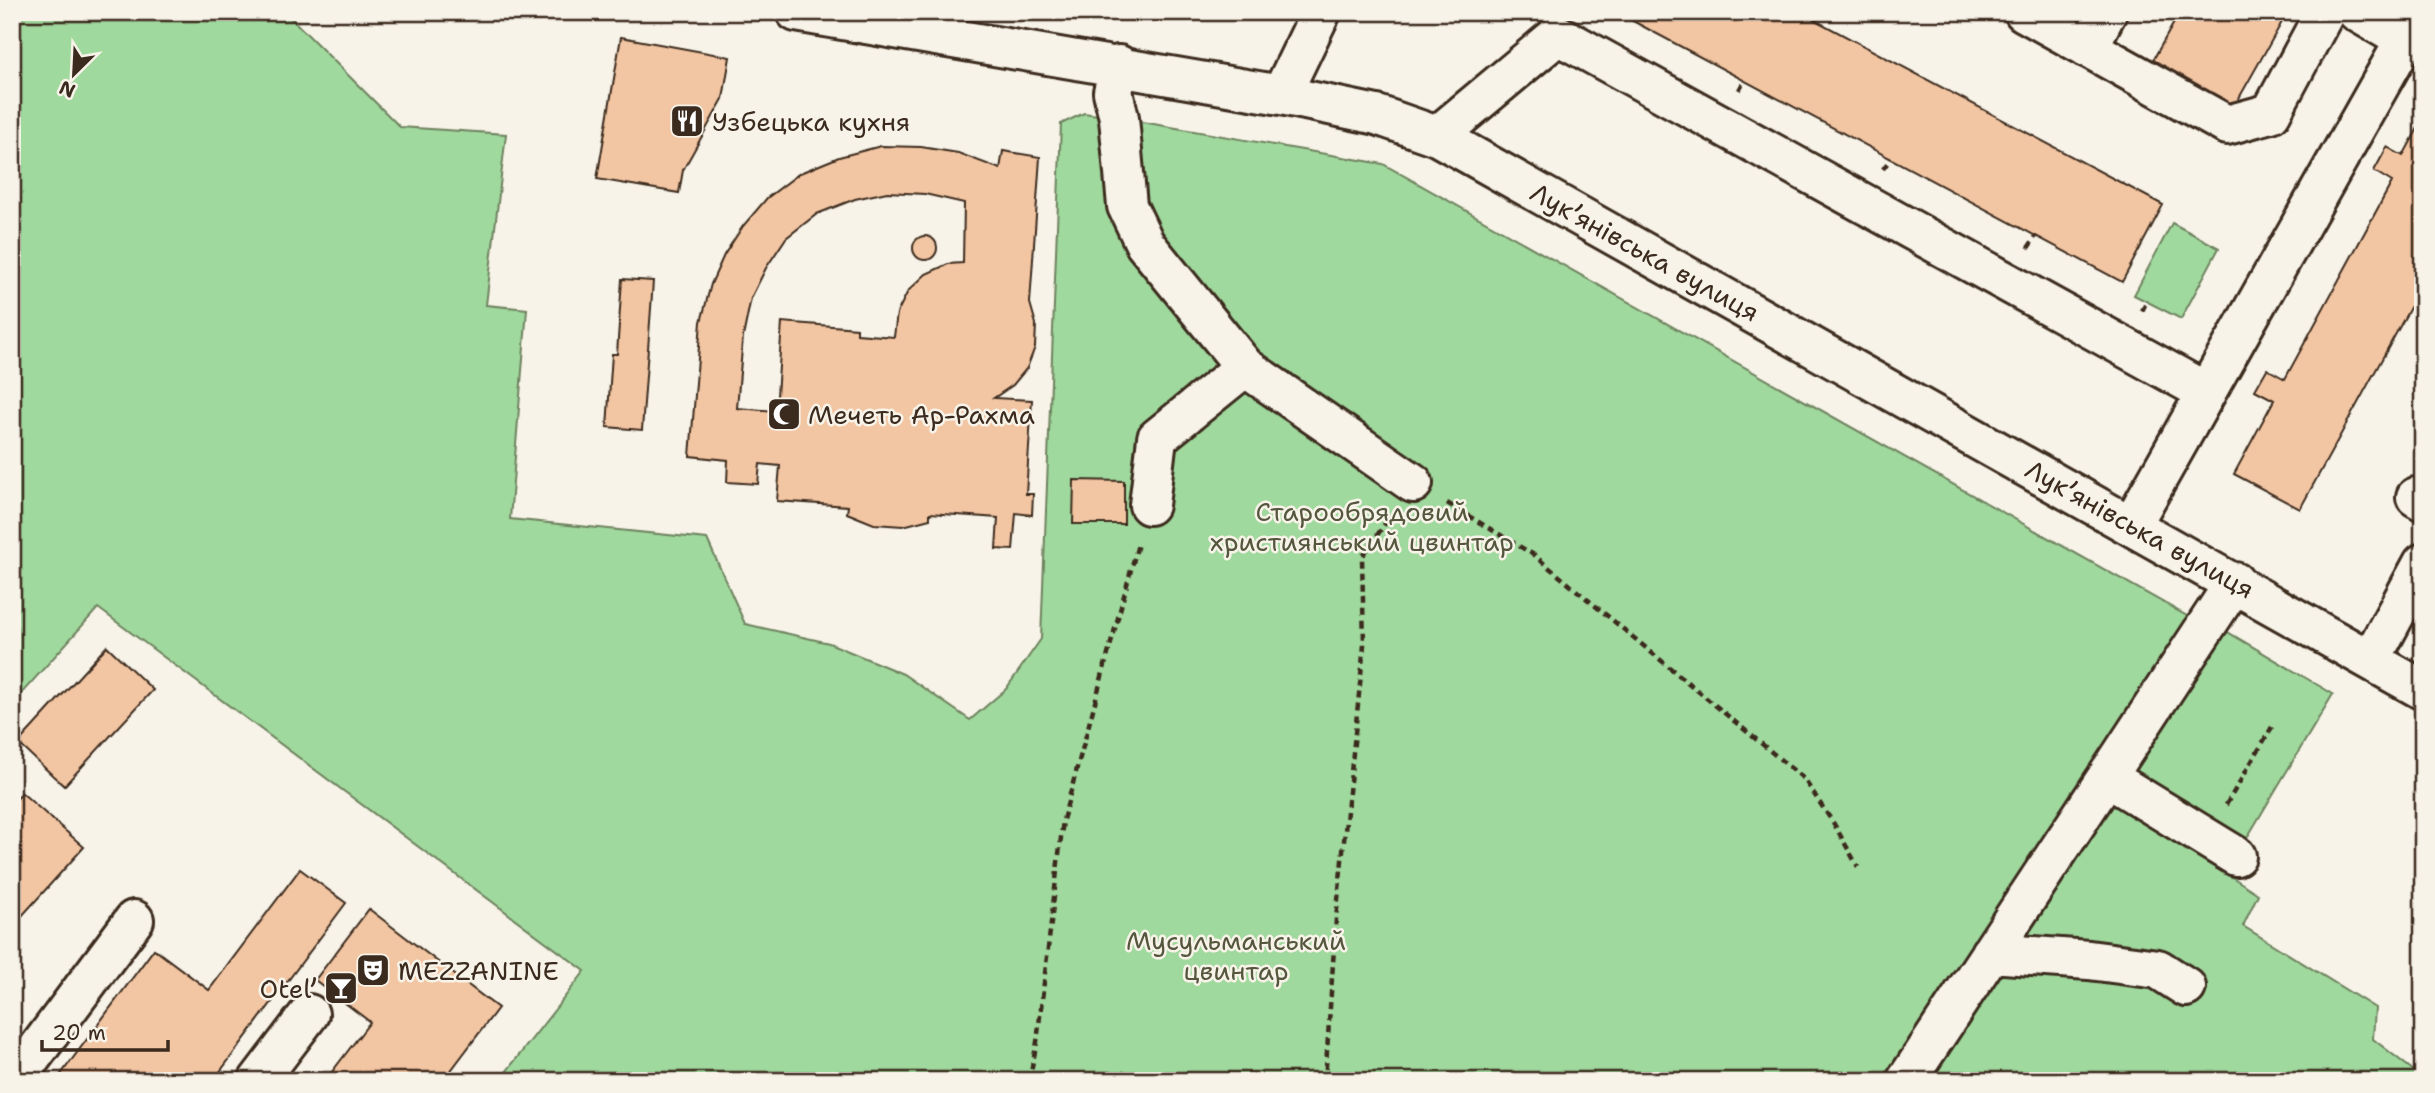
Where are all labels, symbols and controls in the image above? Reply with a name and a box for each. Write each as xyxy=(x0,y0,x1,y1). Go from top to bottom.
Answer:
north arrow xyxy=(38,38,108,108)
text: N xyxy=(55,75,79,104)
restaurant icon: Узбецька кухня xyxy=(668,102,706,140)
place label: Узбецька кухня xyxy=(712,104,910,139)
street label: Лукʼянівська вулиця xyxy=(1524,174,1766,330)
mosque icon: Мечеть Ар-Рахма xyxy=(765,395,803,433)
place label: Мечеть Ар-Рахма xyxy=(808,397,1035,432)
street label: Лукʼянівська вулиця xyxy=(2019,451,2261,607)
park label: Старообрядовий християнський цвинтар xyxy=(1210,494,1514,559)
park label: Мусульманський цвинтар xyxy=(1126,923,1346,988)
theatre icon: MEZZANINE xyxy=(354,951,392,989)
place label: MEZZANINE xyxy=(398,953,559,988)
bar icon: Otel’ xyxy=(322,969,360,1007)
place label: Otel’ xyxy=(259,971,316,1006)
scale bar xyxy=(42,1009,168,1053)
text: 20 m xyxy=(52,1019,106,1047)

